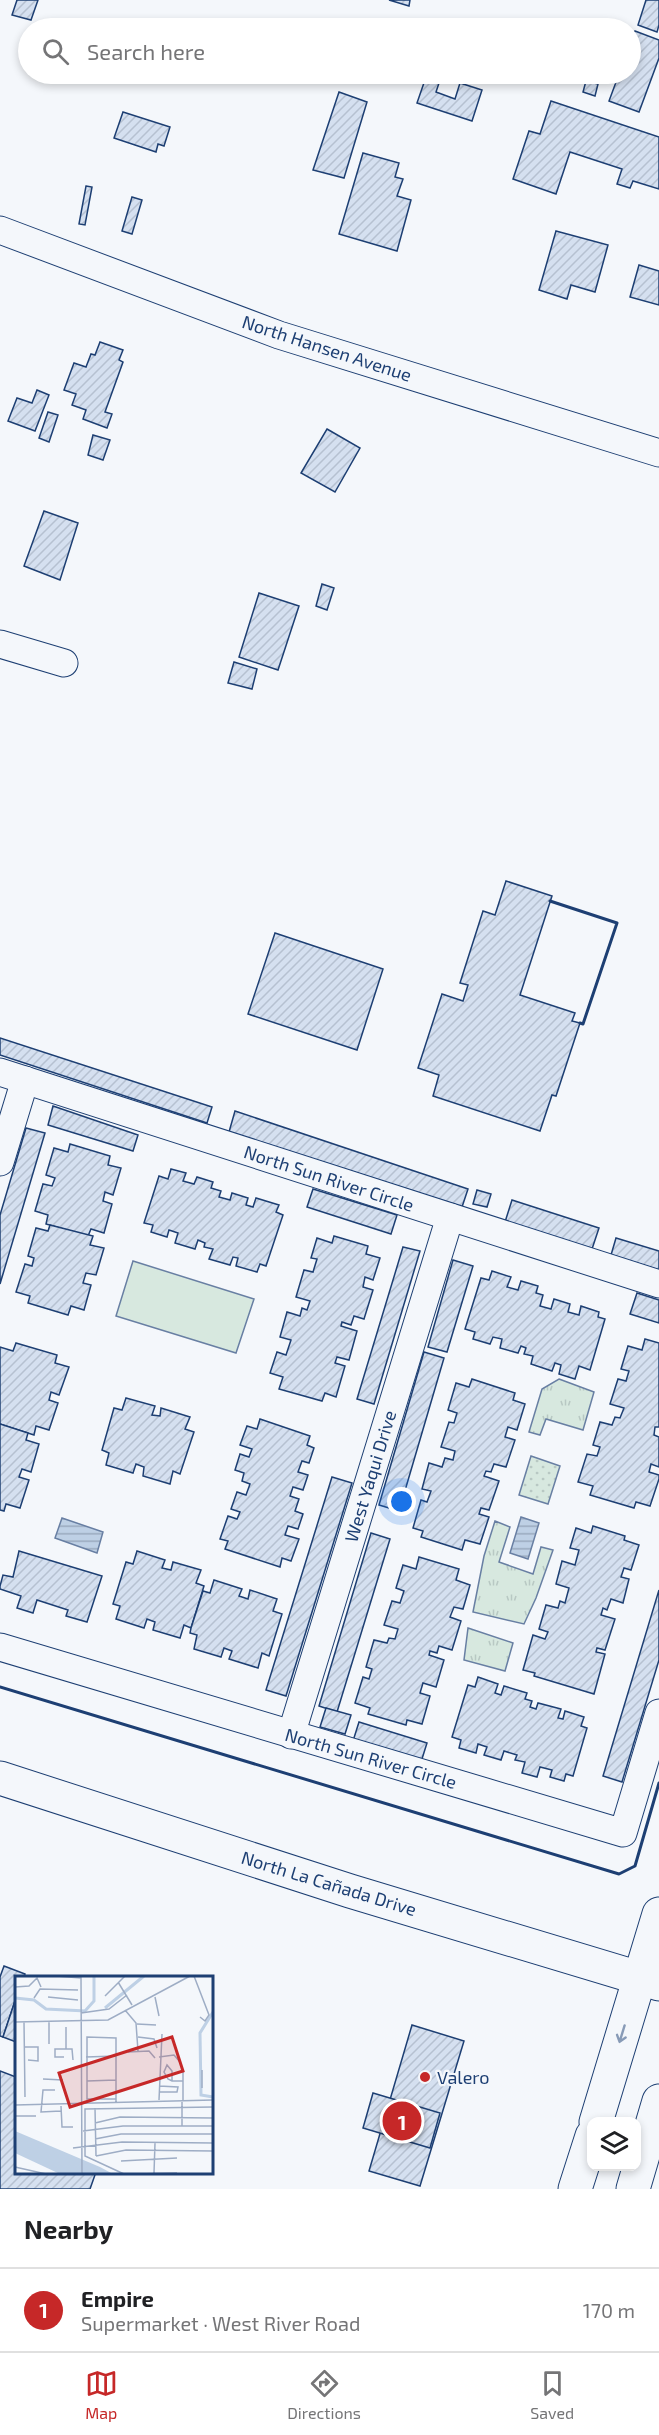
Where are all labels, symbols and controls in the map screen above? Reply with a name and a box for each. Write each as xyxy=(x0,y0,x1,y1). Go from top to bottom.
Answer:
search box xyxy=(18,18,641,84)
icon: search xyxy=(39,35,72,68)
text: Search here xyxy=(87,38,205,64)
street label: North Hansen Avenue xyxy=(239,310,415,386)
street label: North Sun River Circle xyxy=(241,1140,417,1216)
street label: West Yaqui Drive xyxy=(339,1407,401,1545)
your location xyxy=(387,1487,416,1516)
street label: North Sun River Circle xyxy=(283,1723,459,1793)
street label: North La Cañada Drive xyxy=(239,1846,419,1920)
inset map xyxy=(15,1976,213,2174)
one-way arrow xyxy=(616,2024,627,2043)
place label: Valero xyxy=(437,2066,490,2088)
marker: Valero xyxy=(418,2070,432,2084)
pin: 1 xyxy=(382,2098,422,2144)
map controls xyxy=(587,2117,641,2171)
button: layers xyxy=(587,2117,641,2171)
text: Nearby xyxy=(24,2213,113,2244)
text: Empire xyxy=(81,2285,154,2311)
text: 1 xyxy=(39,2298,48,2322)
text: 170 m xyxy=(583,2298,635,2322)
text: Supermarket · West River Road xyxy=(81,2311,360,2335)
tab: Map xyxy=(85,2367,118,2422)
tab: Directions xyxy=(287,2367,361,2422)
tab: Saved xyxy=(530,2367,574,2422)

